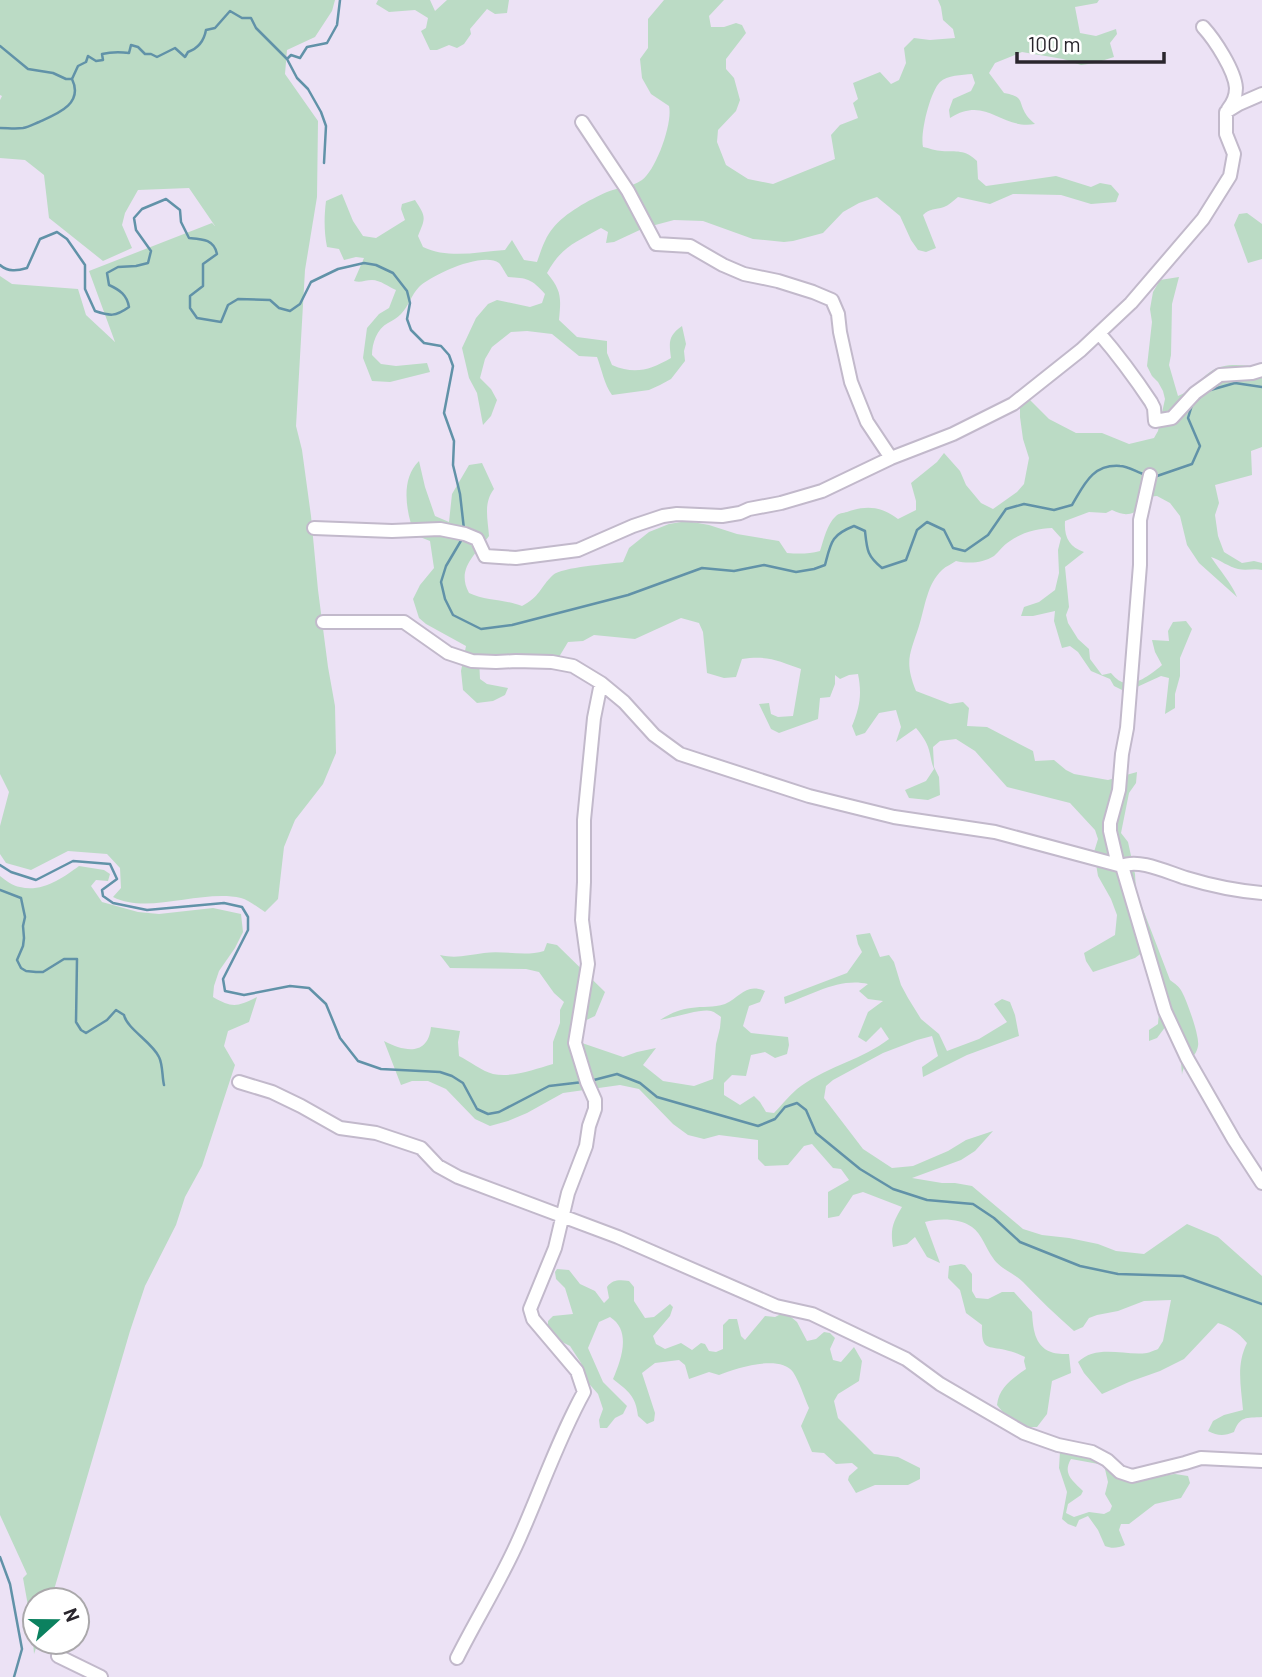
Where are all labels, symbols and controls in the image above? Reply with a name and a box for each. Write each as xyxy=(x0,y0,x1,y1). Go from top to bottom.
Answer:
scale bar xyxy=(1017,21,1164,65)
text: 100 m xyxy=(1028,31,1081,56)
north arrow xyxy=(21,1586,91,1656)
text: N xyxy=(59,1605,85,1625)

